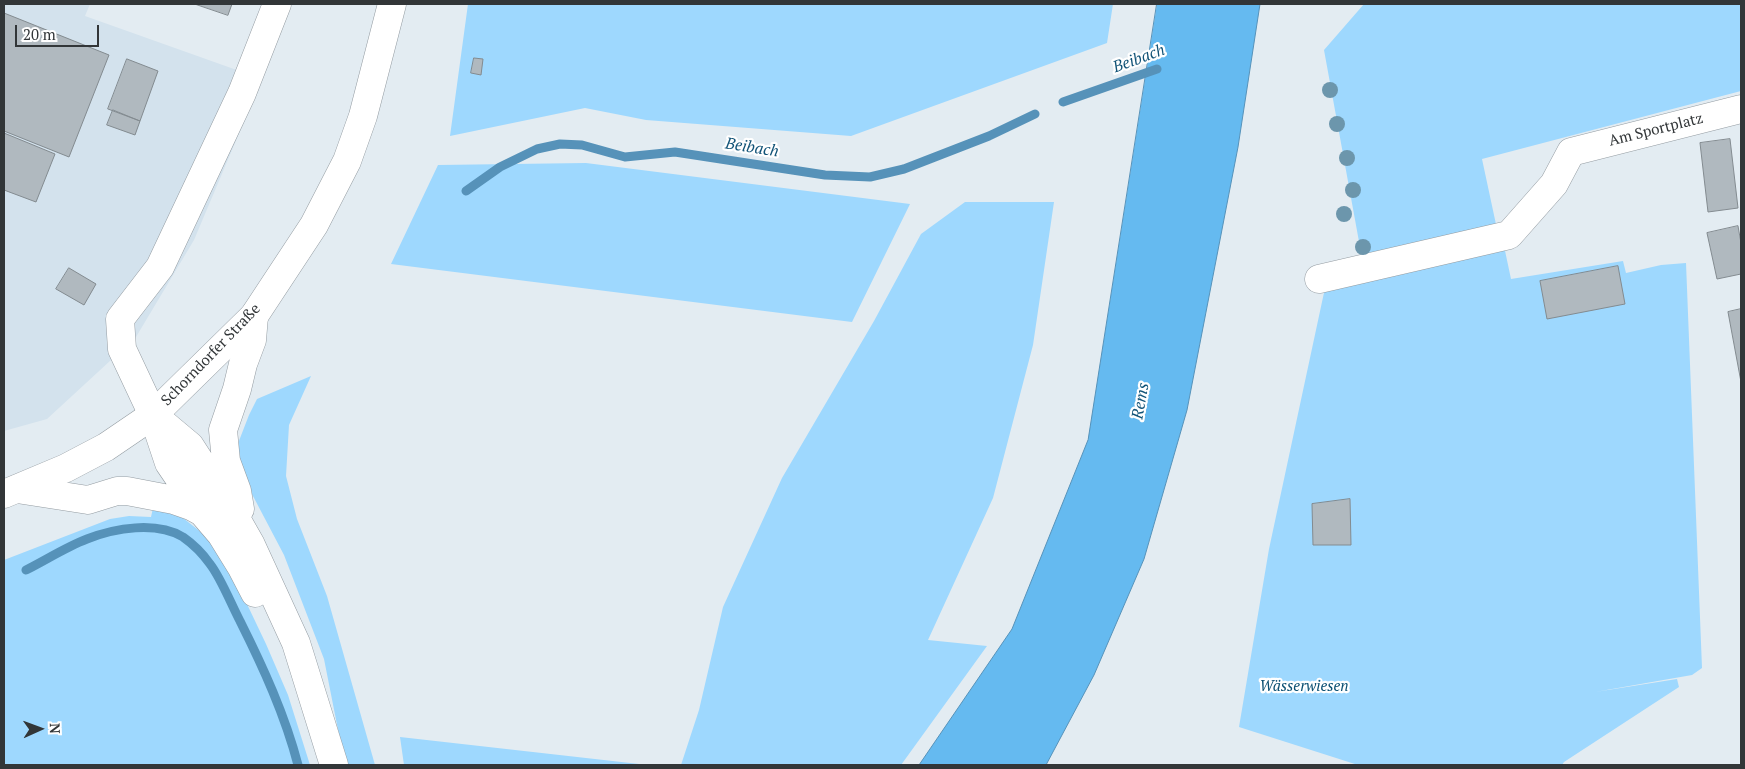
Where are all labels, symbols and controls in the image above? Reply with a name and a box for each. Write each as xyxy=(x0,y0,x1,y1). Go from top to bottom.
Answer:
scale bar xyxy=(18,15,101,47)
text: 20 m xyxy=(23,24,56,44)
water label: Beibach xyxy=(1110,41,1168,77)
street label: Am Sportplatz xyxy=(1607,110,1705,150)
water label: Beibach xyxy=(724,134,780,162)
street label: Schorndorfer Straße xyxy=(158,300,264,410)
water label: Rems xyxy=(1128,381,1154,421)
park label: Wässerwiesen xyxy=(1259,678,1349,696)
north arrow xyxy=(15,704,65,754)
text: N xyxy=(46,723,65,734)

